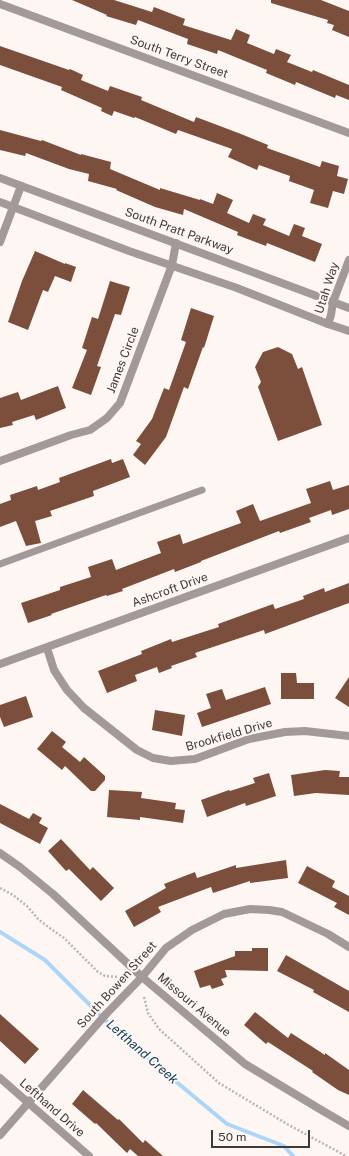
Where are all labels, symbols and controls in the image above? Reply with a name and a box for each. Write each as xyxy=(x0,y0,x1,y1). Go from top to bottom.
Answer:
street label: South Terry Street xyxy=(128,33,230,81)
street label: South Pratt Parkway xyxy=(123,205,235,257)
street label: Utah Way xyxy=(312,260,342,316)
street label: James Circle xyxy=(104,325,142,395)
street label: Ashcroft Drive xyxy=(130,570,210,610)
street label: Brookfield Drive xyxy=(184,716,274,754)
street label: South Bowen Street xyxy=(74,939,160,1031)
street label: Missouri Avenue xyxy=(154,970,234,1040)
water label: Lefthand Creek xyxy=(103,1017,181,1087)
street label: Lefthand Drive xyxy=(17,1076,87,1140)
scale bar xyxy=(213,1122,312,1148)
text: 50 m xyxy=(218,1130,246,1144)

